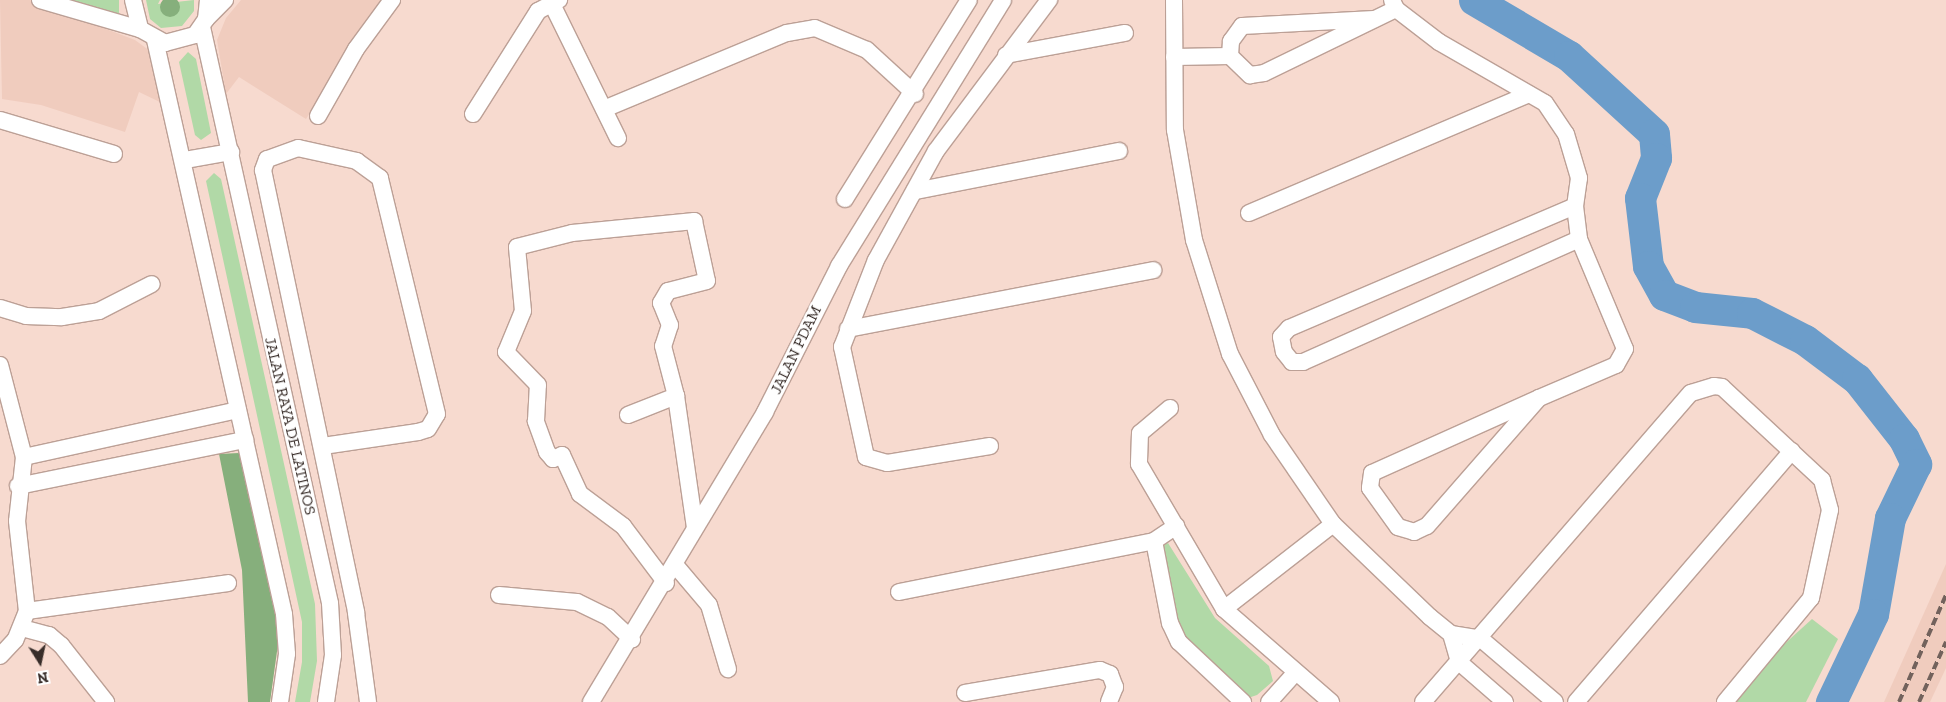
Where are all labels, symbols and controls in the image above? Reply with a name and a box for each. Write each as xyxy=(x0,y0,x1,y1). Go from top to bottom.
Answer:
street label: JALAN PDAM xyxy=(766,303,826,397)
street label: JALAN RAYA DE LATINOS xyxy=(260,335,320,517)
north arrow xyxy=(15,637,65,687)
text: N xyxy=(36,668,49,687)

